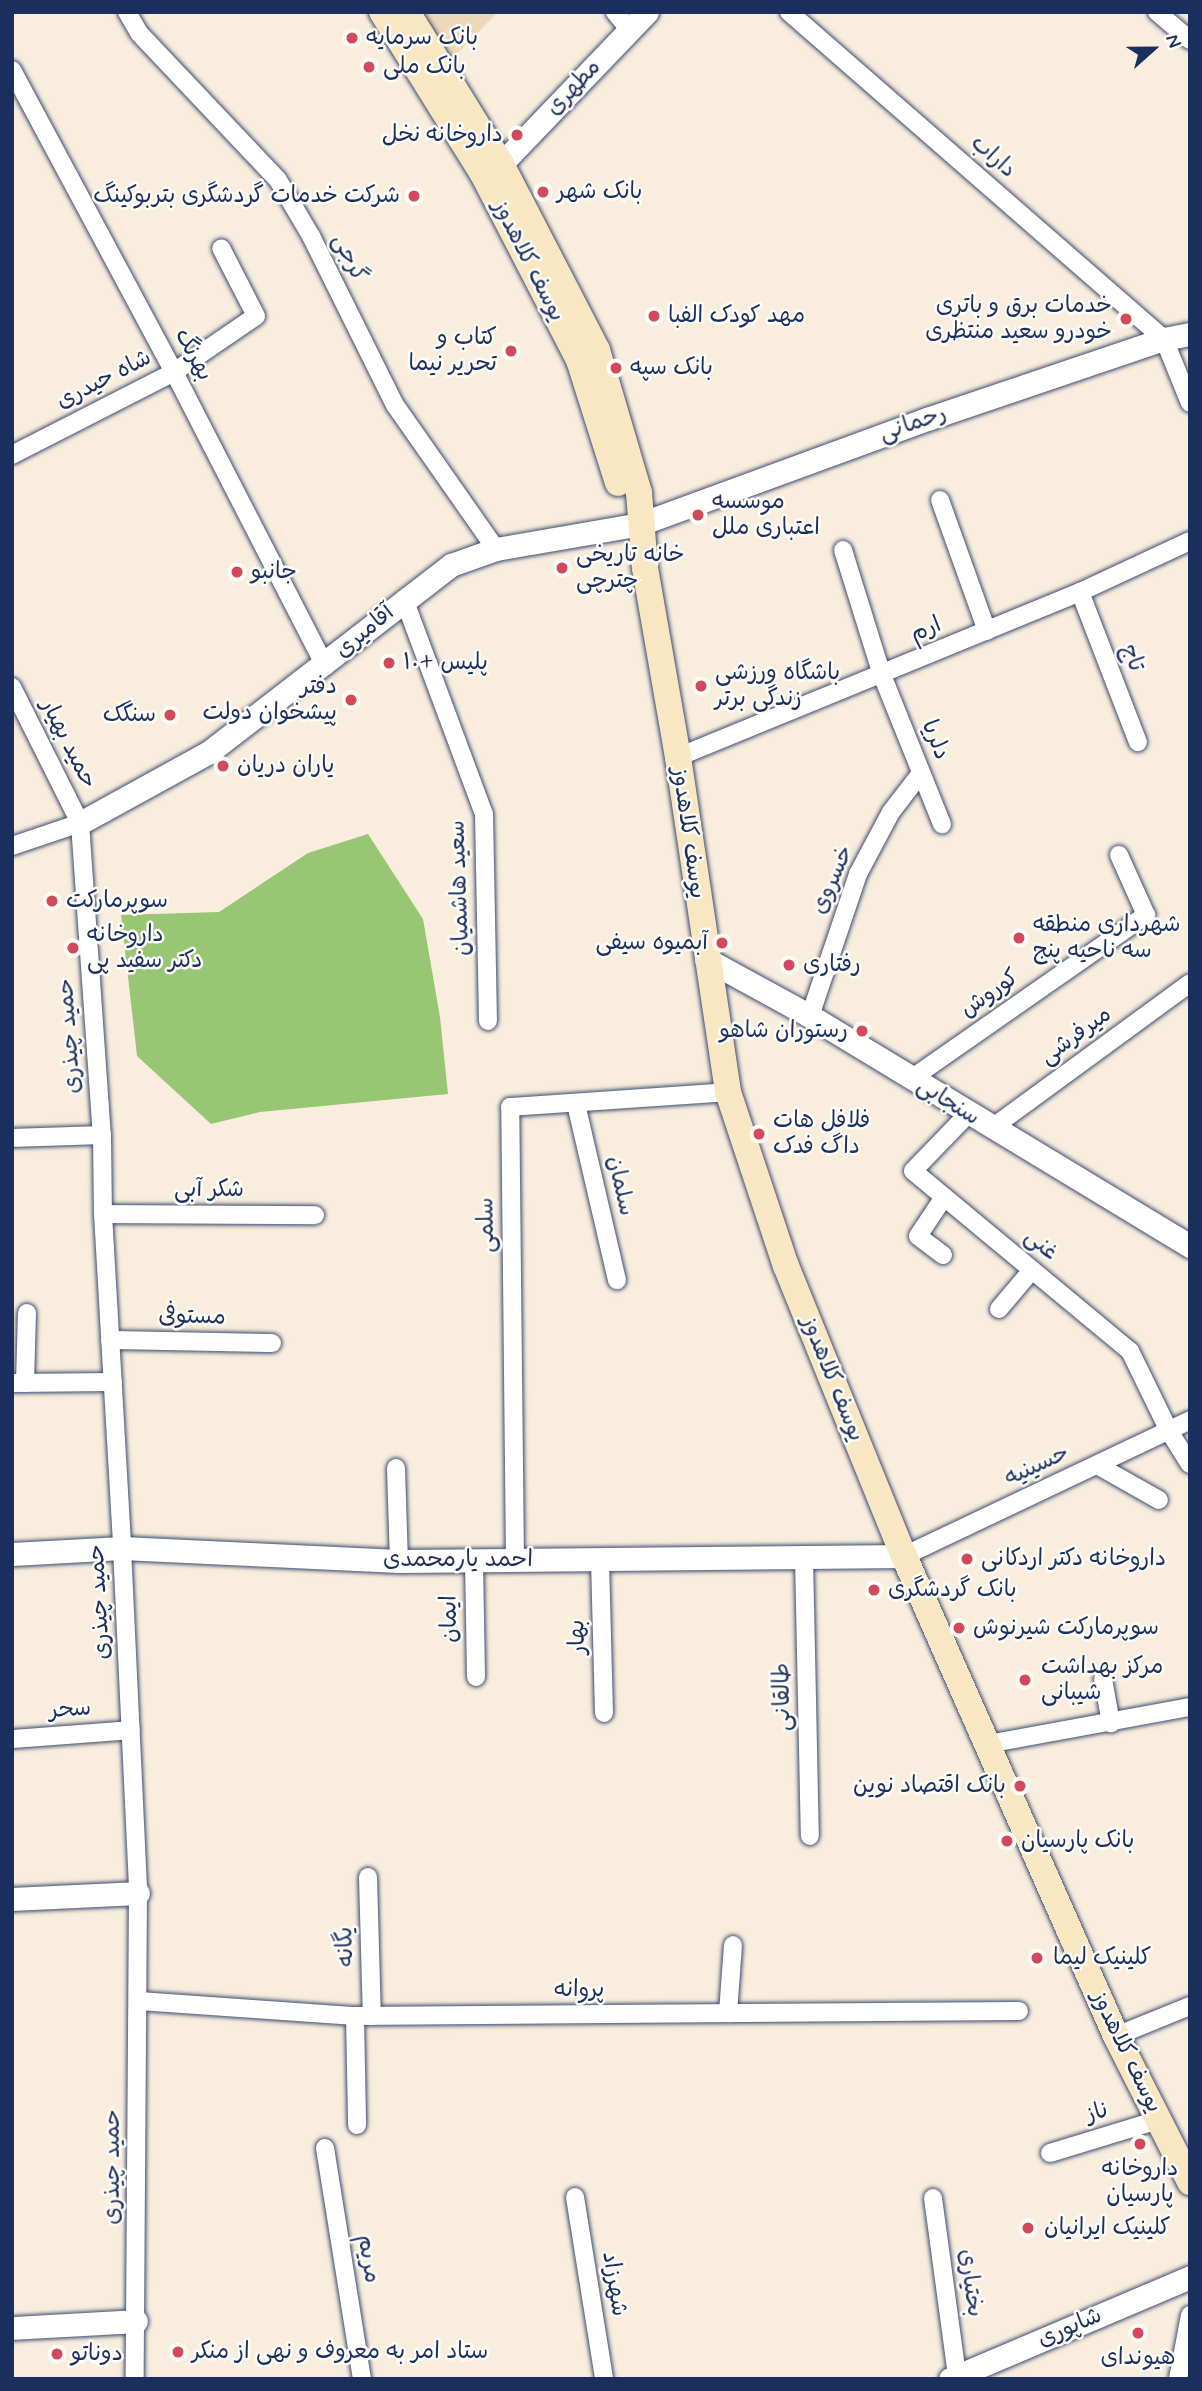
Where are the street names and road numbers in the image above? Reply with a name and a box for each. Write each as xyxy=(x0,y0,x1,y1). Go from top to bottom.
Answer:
street label: مطهری xyxy=(541,54,607,122)
street label: داراب xyxy=(965,130,1021,184)
street label: یوسف کلاهدوز xyxy=(486,196,570,326)
street label: گرجی xyxy=(326,230,372,286)
street label: بهرنگ xyxy=(168,324,218,386)
street label: شاه حیدری xyxy=(52,344,156,416)
street label: رحمانی xyxy=(876,400,950,448)
street label: آقامیری xyxy=(330,599,400,665)
street label: ارم xyxy=(906,611,946,649)
street label: تاج xyxy=(1114,640,1150,676)
street label: حمید بهیار xyxy=(34,695,102,793)
street label: دلریا xyxy=(915,716,955,764)
street label: یوسف کلاهدوز xyxy=(665,765,711,901)
street label: سعید هاشمیان xyxy=(444,820,476,956)
street label: خسروی xyxy=(806,841,860,919)
street label: کوروش xyxy=(955,964,1025,1024)
street label: حمید چیذری xyxy=(52,977,88,1095)
street label: میرفرشی xyxy=(1035,1001,1117,1071)
street label: سنجابی xyxy=(912,1072,984,1132)
street label: سلمان xyxy=(600,1153,640,1219)
street label: شکر آبی xyxy=(174,1176,244,1204)
street label: سلمی xyxy=(473,1197,501,1253)
street label: غنی xyxy=(1019,1223,1063,1267)
street label: مستوفی xyxy=(158,1303,226,1331)
street label: یوسف کلاهدوز xyxy=(794,1312,870,1446)
street label: حسینیه xyxy=(1000,1439,1074,1493)
street label: حمید چیذری xyxy=(83,1544,117,1660)
street label: احمد یارمحمدی xyxy=(383,1546,533,1574)
street label: ایمان xyxy=(436,1595,464,1643)
street label: بهار xyxy=(564,1619,592,1655)
street label: طالقانی xyxy=(769,1663,797,1731)
street label: سحر xyxy=(48,1695,92,1725)
street label: یگانه xyxy=(331,1926,361,1968)
street label: پروانه xyxy=(553,1976,605,2004)
street label: یوسف کلاهدوز xyxy=(1085,1986,1167,2118)
street label: ناز xyxy=(1083,2097,1111,2129)
street label: حمید چیذری xyxy=(99,2109,127,2225)
street label: مریم xyxy=(351,2233,385,2285)
street label: بختیاری xyxy=(952,2247,988,2319)
street label: شهرزاد xyxy=(595,2250,633,2318)
street label: شاپوری xyxy=(1034,2302,1106,2354)

